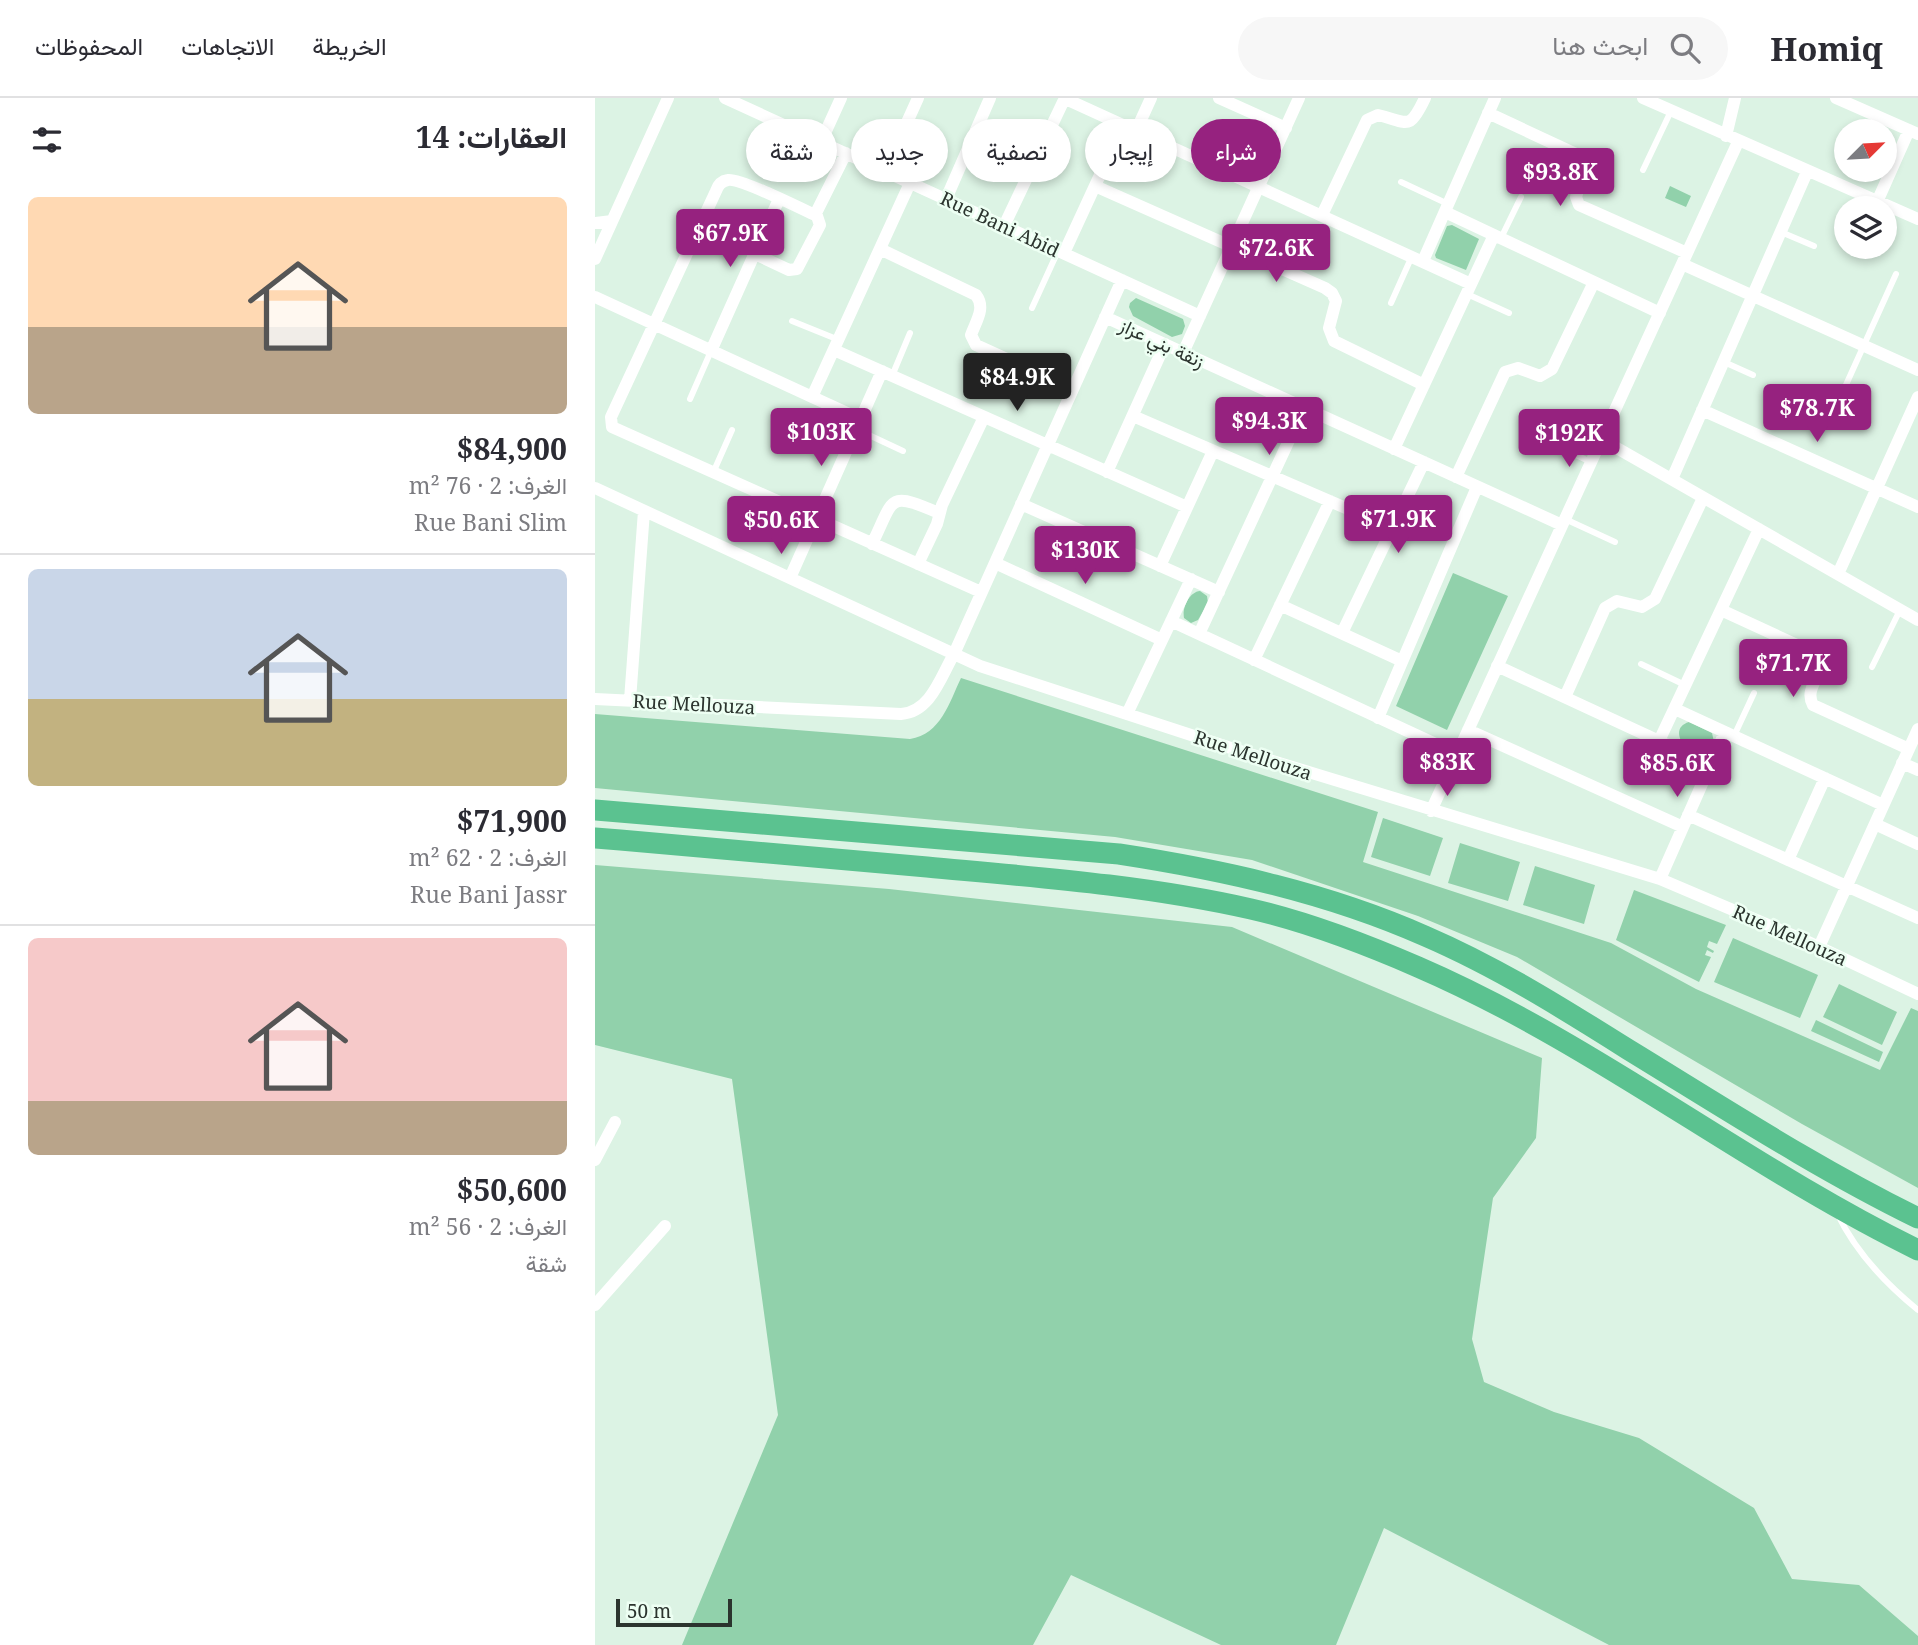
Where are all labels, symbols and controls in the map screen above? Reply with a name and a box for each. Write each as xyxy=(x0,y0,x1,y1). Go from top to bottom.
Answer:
search box xyxy=(1238,17,1728,80)
text: Homiq xyxy=(1770,26,1883,71)
text: ابحث هنا xyxy=(1552,27,1648,63)
text: المحفوظات xyxy=(35,29,143,62)
text: الاتجاهات xyxy=(181,29,274,62)
text: الخريطة xyxy=(312,29,387,62)
icon: search xyxy=(1666,29,1704,67)
text: العقارات: 14 xyxy=(416,116,567,157)
chip: شقة xyxy=(746,119,837,182)
chip: جديد xyxy=(851,119,948,182)
chip: تصفية xyxy=(962,119,1071,182)
chip: إيجار xyxy=(1085,119,1177,182)
chip: شراء xyxy=(1191,119,1281,182)
north arrow xyxy=(1834,119,1897,182)
map controls xyxy=(1834,119,1897,259)
icon: filters xyxy=(28,121,66,159)
pin: $93.8K xyxy=(1503,148,1617,208)
text: $93.8K xyxy=(1522,155,1598,187)
street label: Rue Bani Abid xyxy=(936,185,1064,263)
button: layers xyxy=(1834,196,1897,259)
pin: $67.9K xyxy=(673,209,787,269)
text: $67.9K xyxy=(692,216,768,248)
pin: $72.6K xyxy=(1219,225,1333,284)
text: $72.6K xyxy=(1238,231,1314,263)
icon: home xyxy=(235,243,361,369)
street label: زنقة بني عزاز xyxy=(1113,312,1209,377)
pin: $84.9K xyxy=(960,354,1074,413)
text: $84.9K xyxy=(979,360,1055,392)
pin: $78.7K xyxy=(1760,384,1874,444)
text: $78.7K xyxy=(1779,391,1855,423)
pin: $94.3K xyxy=(1212,398,1326,457)
text: $94.3K xyxy=(1231,404,1307,436)
pin: $103K xyxy=(772,408,870,468)
pin: $192K xyxy=(1520,410,1618,469)
text: $103K xyxy=(787,415,855,447)
text: $192K xyxy=(1535,416,1603,448)
text: $84,900 xyxy=(456,428,567,469)
text: الغرف: 2 · 76 m² xyxy=(409,469,567,501)
pin: $50.6K xyxy=(724,496,838,556)
pin: $71.9K xyxy=(1341,496,1455,555)
text: $71.9K xyxy=(1360,502,1436,534)
text: $50.6K xyxy=(743,503,819,535)
text: Rue Bani Slim xyxy=(414,506,567,538)
pin: $130K xyxy=(1036,526,1134,586)
text: $130K xyxy=(1051,533,1119,565)
icon: home xyxy=(235,615,361,741)
pin: $71.7K xyxy=(1736,640,1850,699)
text: $71.7K xyxy=(1755,646,1831,678)
street label: Rue Mellouza xyxy=(632,688,756,720)
street label: Rue Mellouza xyxy=(1191,724,1315,786)
pin: $83K xyxy=(1406,738,1488,798)
pin: $85.6K xyxy=(1620,740,1734,799)
text: $83K xyxy=(1419,745,1475,777)
text: $85.6K xyxy=(1639,746,1715,778)
text: $71,900 xyxy=(456,800,567,841)
text: الغرف: 2 · 62 m² xyxy=(409,841,567,873)
text: Rue Bani Jassr xyxy=(410,878,567,910)
street label: Rue Mellouza xyxy=(1729,898,1851,972)
icon: home xyxy=(235,983,361,1109)
text: $50,600 xyxy=(456,1169,567,1210)
text: الغرف: 2 · 56 m² xyxy=(409,1210,567,1242)
text: شقة xyxy=(525,1247,567,1279)
scale bar xyxy=(616,1596,731,1628)
text: 50 m xyxy=(627,1598,671,1624)

